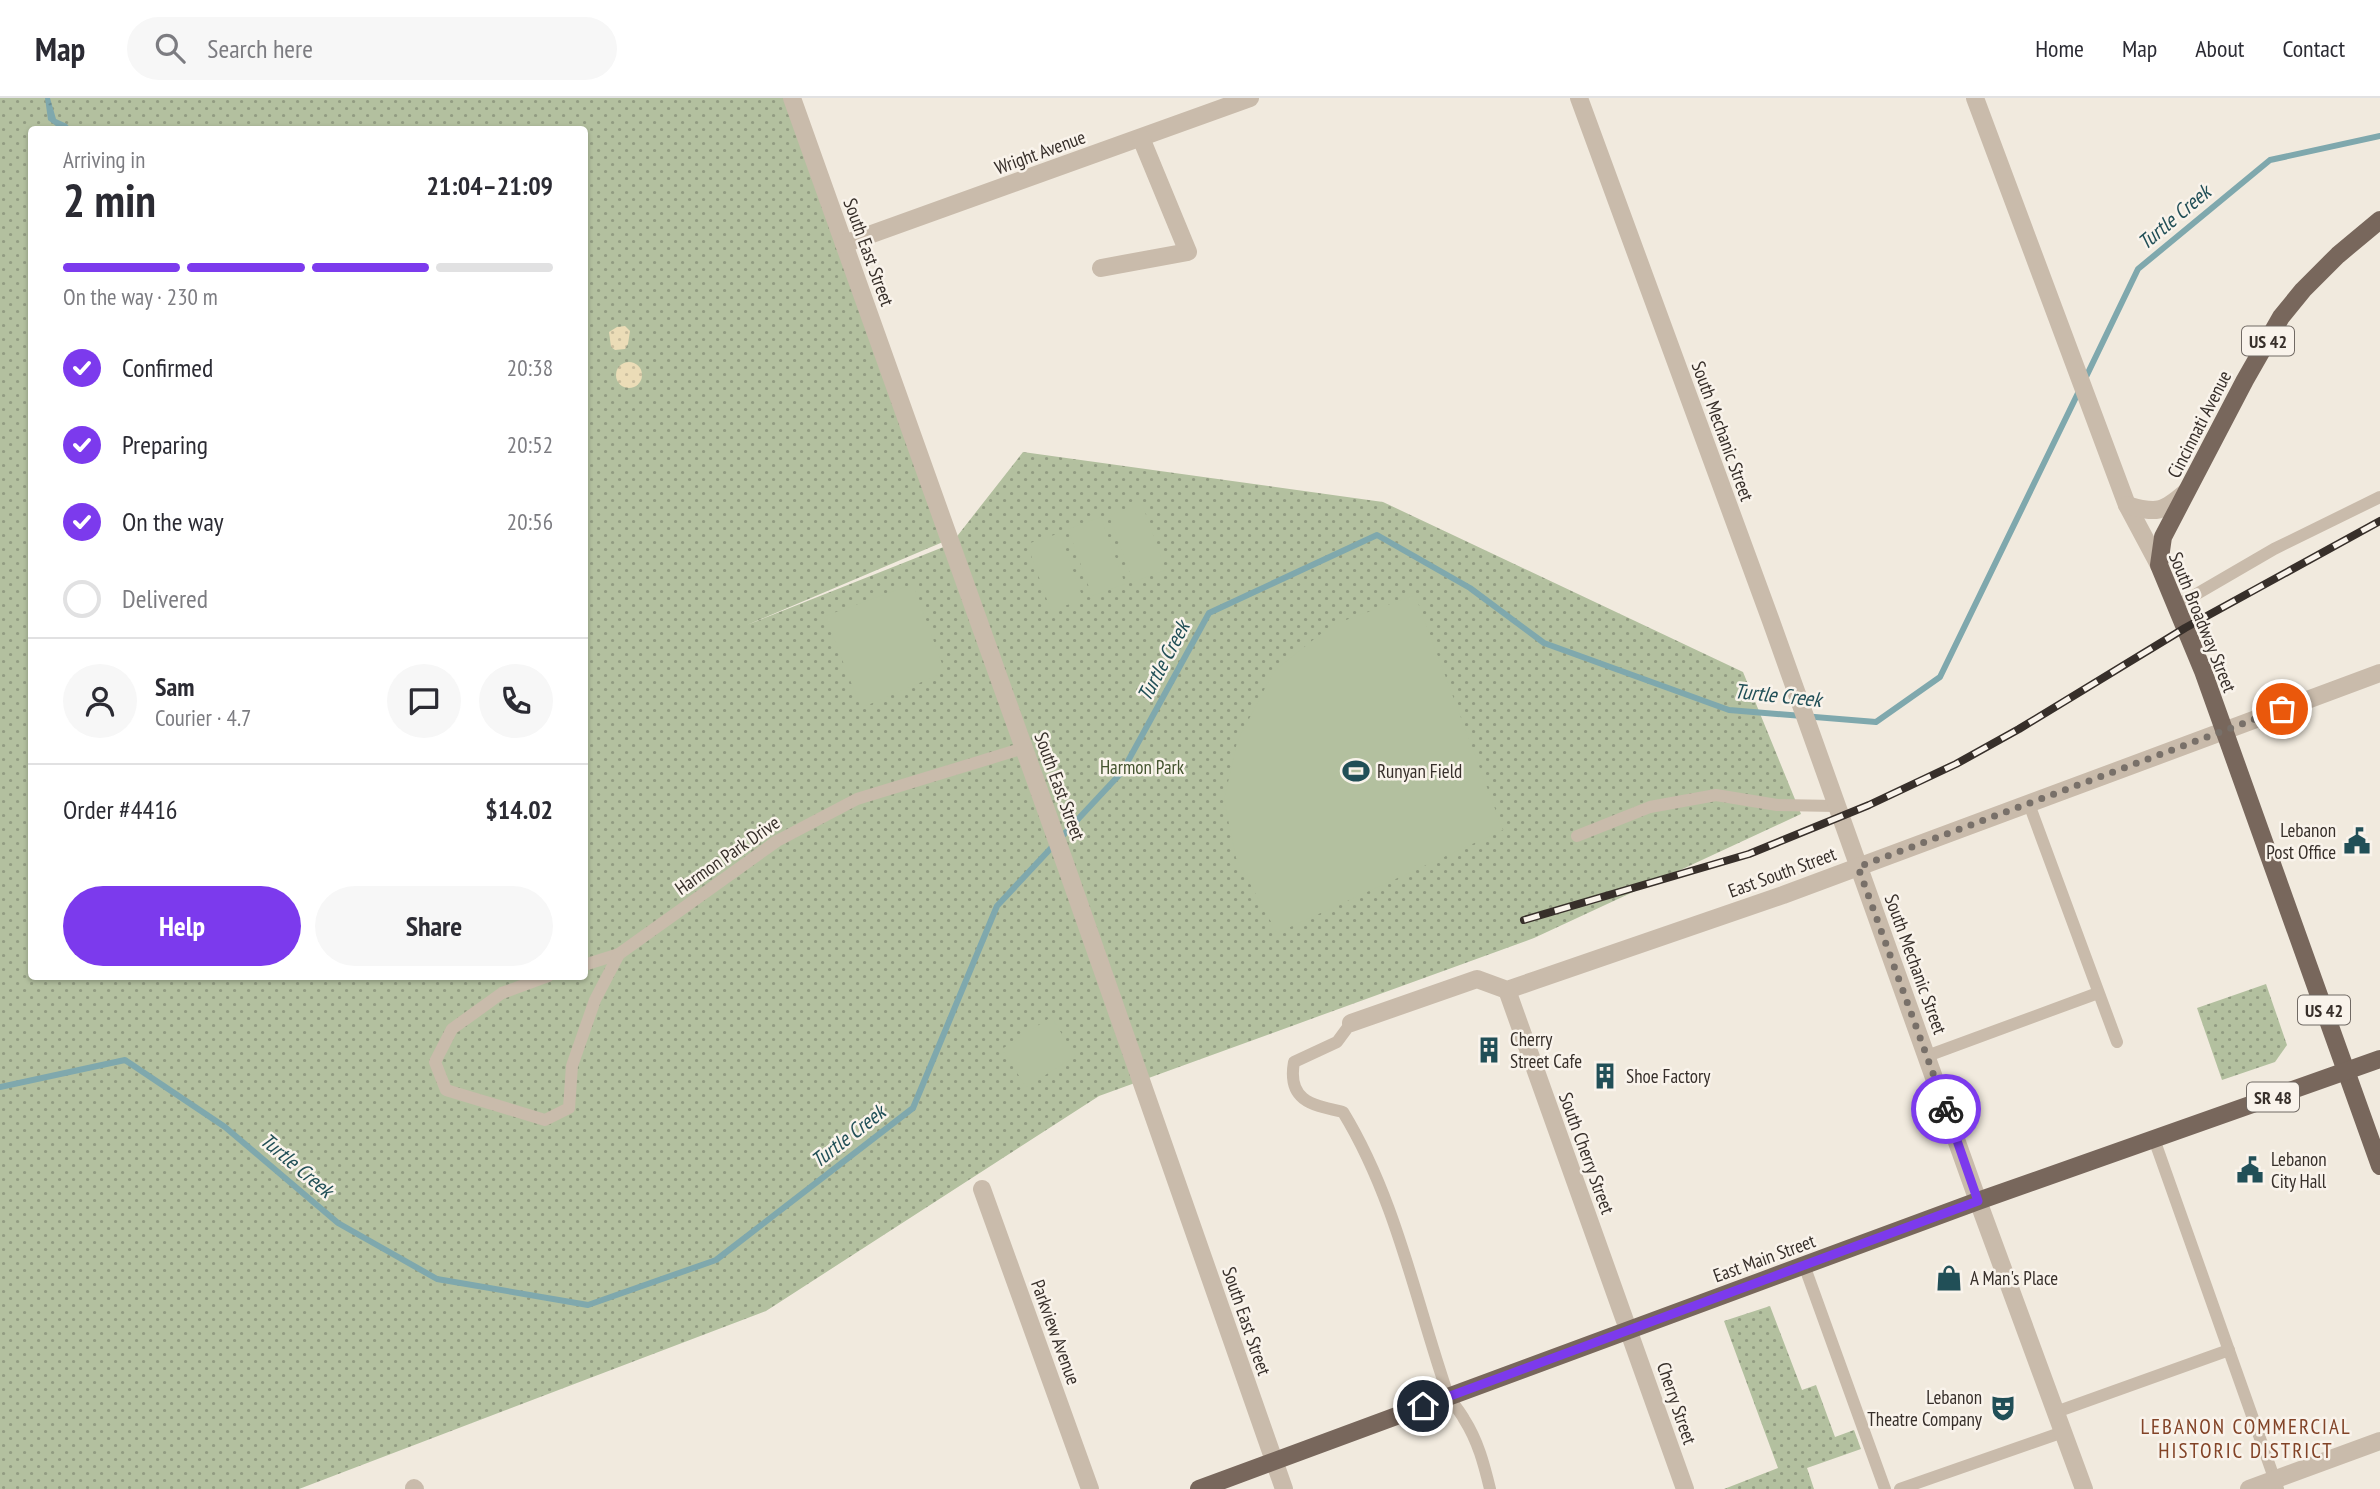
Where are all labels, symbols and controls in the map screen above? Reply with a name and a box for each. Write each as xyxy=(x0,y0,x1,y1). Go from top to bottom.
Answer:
search box xyxy=(127,17,617,80)
text: Map xyxy=(35,27,85,70)
icon: search xyxy=(151,29,189,67)
text: Search here xyxy=(207,32,313,65)
text: Home xyxy=(2035,33,2084,64)
text: Map xyxy=(2122,33,2157,64)
text: About xyxy=(2195,33,2244,64)
text: Contact xyxy=(2282,33,2345,64)
street label: Wright Avenue xyxy=(991,124,1089,179)
text: Arriving in xyxy=(63,145,145,174)
text: 21:04–21:09 xyxy=(426,169,553,202)
text: 2 min xyxy=(63,170,156,230)
water label: Turtle Creek xyxy=(2132,177,2218,255)
street label: South East Street xyxy=(838,195,900,310)
text: On the way · 230 m xyxy=(63,282,218,311)
road number: US 42 xyxy=(2242,327,2294,356)
icon: check xyxy=(63,349,101,387)
text: Confirmed xyxy=(122,351,213,384)
text: 20:38 xyxy=(507,353,553,382)
street label: South Mechanic Street xyxy=(1687,358,1760,505)
street label: Cincinnati Avenue xyxy=(2162,366,2236,482)
icon: check xyxy=(63,426,101,464)
text: Preparing xyxy=(122,428,208,461)
text: 20:52 xyxy=(507,430,553,459)
icon: check xyxy=(63,503,101,541)
text: On the way xyxy=(122,505,224,538)
text: 20:56 xyxy=(507,507,553,536)
street label: South Broadway Street xyxy=(2164,548,2242,696)
text: Delivered xyxy=(122,582,208,615)
water label: Turtle Creek xyxy=(1131,614,1197,706)
button: person xyxy=(63,664,137,738)
button: chat xyxy=(387,664,461,738)
button: phone xyxy=(479,664,553,738)
text: Sam xyxy=(155,670,194,703)
water label: Turtle Creek xyxy=(1733,677,1826,713)
pin xyxy=(2252,679,2312,739)
icon: bag xyxy=(2263,690,2301,728)
text: Courier · 4.7 xyxy=(155,703,251,732)
street label: South East Street xyxy=(1029,729,1091,844)
park label: Harmon Park xyxy=(1100,755,1185,779)
sports icon: Runyan Field xyxy=(1341,756,1371,786)
place label: Runyan Field xyxy=(1377,759,1462,783)
text: Order #4416 xyxy=(63,793,178,826)
text: $14.02 xyxy=(485,793,553,826)
street label: Harmon Park Drive xyxy=(670,810,784,900)
place label: Lebanon Post Office xyxy=(2266,818,2336,864)
public building icon: Lebanon Post Office xyxy=(2342,826,2372,856)
street label: East South Street xyxy=(1725,841,1840,903)
button: Help xyxy=(63,886,301,966)
button: Share xyxy=(315,886,553,966)
street label: South Mechanic Street xyxy=(1880,891,1953,1038)
road number: US 42 xyxy=(2298,995,2350,1024)
place label: Cherry Street Cafe xyxy=(1510,1027,1582,1073)
building icon: Cherry Street Cafe xyxy=(1474,1035,1504,1065)
building icon: Shoe Factory xyxy=(1590,1061,1620,1091)
place label: Shoe Factory xyxy=(1626,1064,1711,1088)
courier xyxy=(1911,1074,1981,1144)
road number: SR 48 xyxy=(2247,1082,2299,1112)
street label: South Cherry Street xyxy=(1554,1089,1620,1218)
icon: bike xyxy=(1927,1090,1965,1128)
water label: Turtle Creek xyxy=(805,1097,893,1173)
water label: Turtle Creek xyxy=(255,1127,341,1205)
place label: Lebanon City Hall xyxy=(2271,1147,2327,1193)
public building icon: Lebanon City Hall xyxy=(2235,1155,2265,1185)
street label: East Main Street xyxy=(1710,1228,1819,1288)
shop icon: A Man's Place xyxy=(1934,1263,1964,1293)
street label: South East Street xyxy=(1217,1264,1277,1379)
place label: A Man's Place xyxy=(1970,1266,2058,1290)
street label: Parkview Avenue xyxy=(1026,1276,1086,1388)
street label: Cherry Street xyxy=(1652,1359,1702,1448)
pin xyxy=(1393,1376,1453,1436)
place label: Lebanon Theatre Company xyxy=(1867,1385,1983,1431)
icon: home xyxy=(1404,1387,1442,1425)
theatre icon: Lebanon Theatre Company xyxy=(1988,1393,2018,1423)
district label: LEBANON COMMERCIAL HISTORIC DISTRICT xyxy=(2140,1413,2352,1464)

